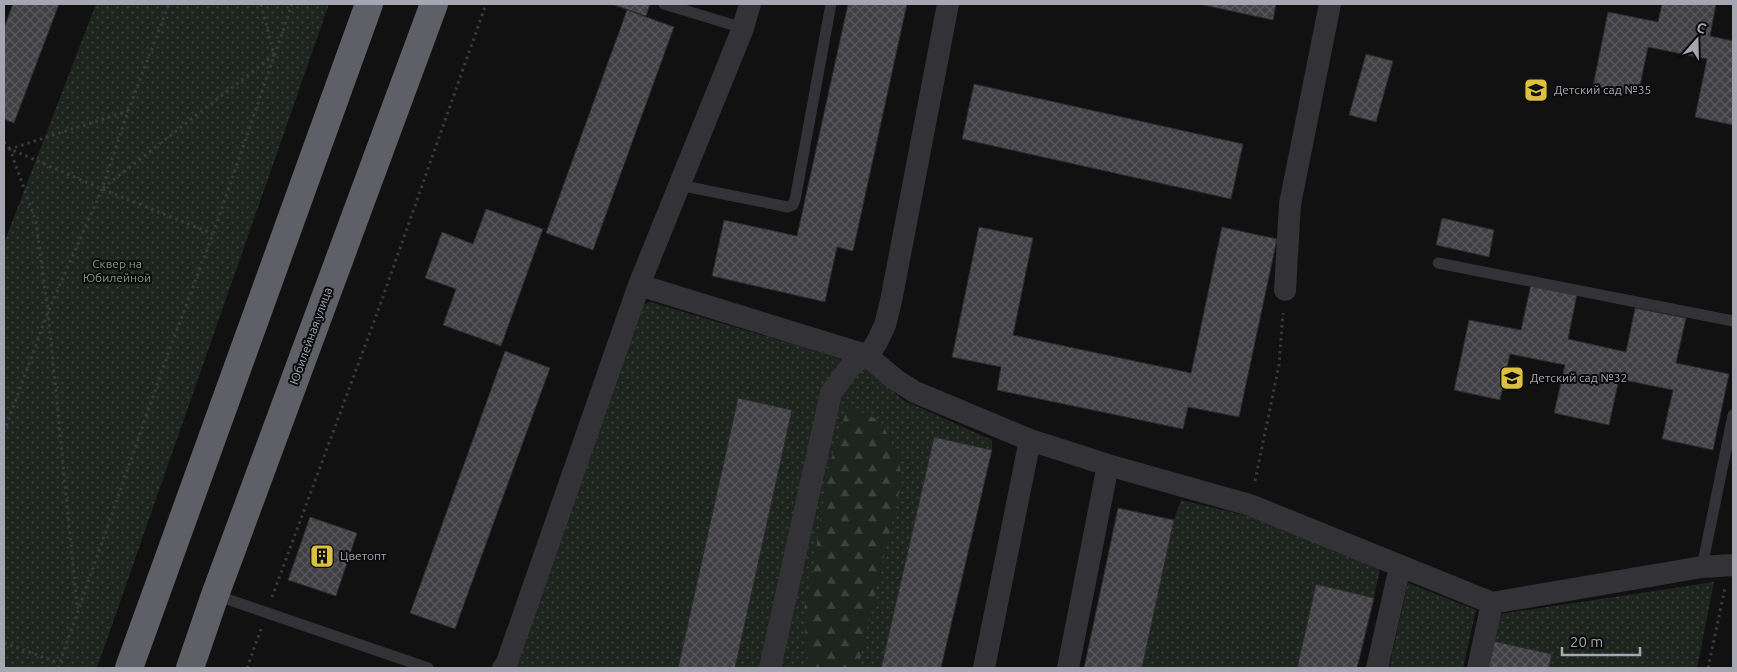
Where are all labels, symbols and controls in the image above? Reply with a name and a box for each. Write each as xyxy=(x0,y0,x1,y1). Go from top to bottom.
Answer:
north arrow xyxy=(1672,15,1722,65)
text: С xyxy=(1695,19,1708,37)
school or university icon: Детский сад №35 xyxy=(1523,77,1549,103)
place label: Детский сад №35 xyxy=(1554,83,1651,96)
park label: Сквер на Юбилейной xyxy=(83,257,151,284)
street label: Юбилейная улица xyxy=(287,286,334,386)
school or university icon: Детский сад №32 xyxy=(1499,365,1525,391)
place label: Детский сад №32 xyxy=(1530,371,1627,384)
building icon: Цветопт xyxy=(309,543,335,569)
place label: Цветопт xyxy=(340,549,387,562)
scale bar xyxy=(1562,624,1640,656)
text: 20 m xyxy=(1570,633,1603,650)

